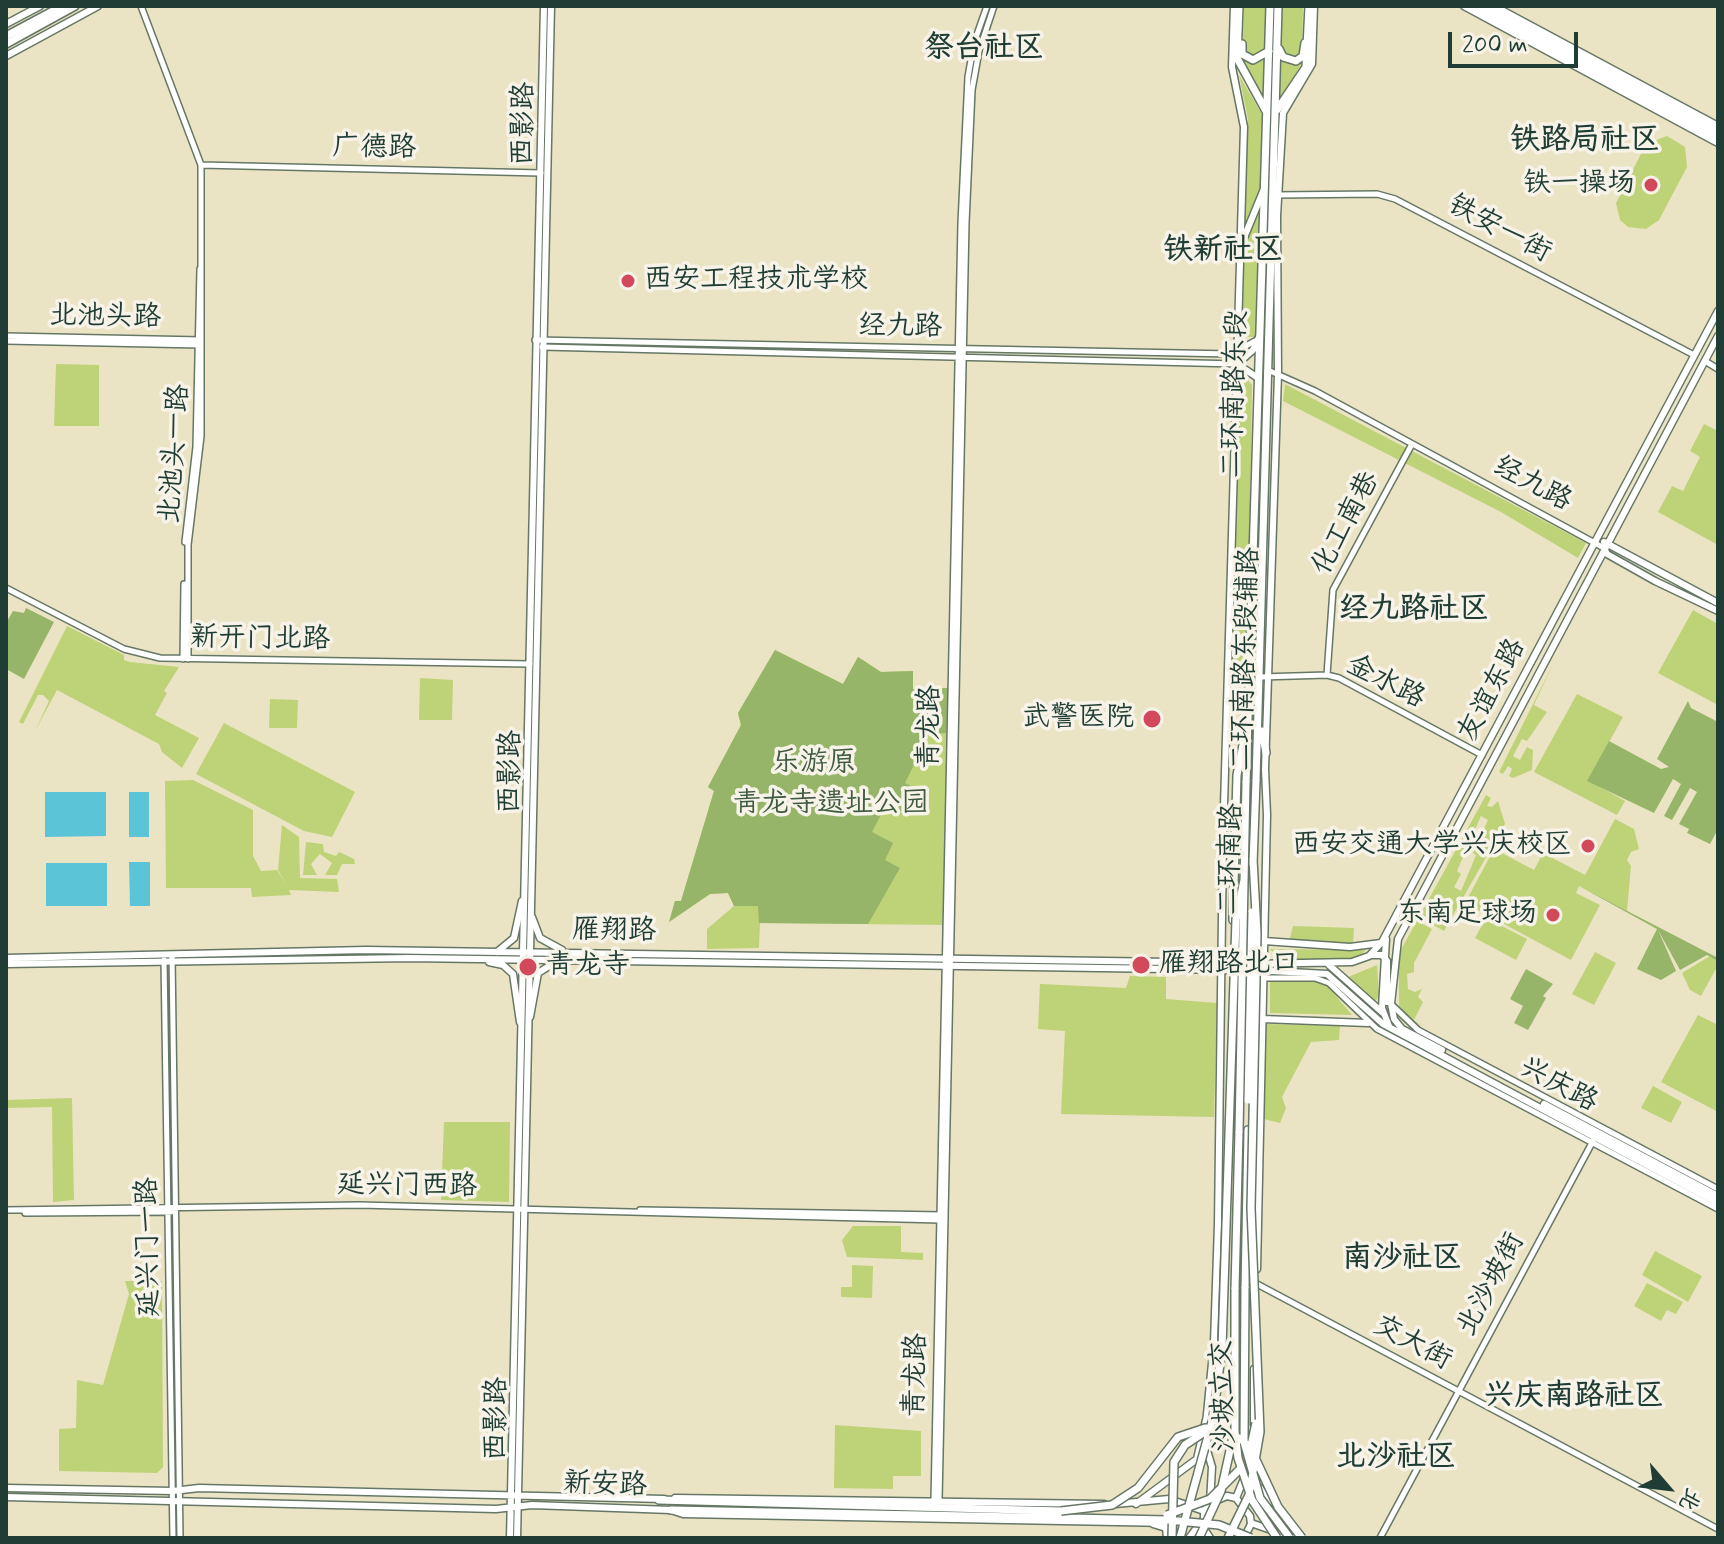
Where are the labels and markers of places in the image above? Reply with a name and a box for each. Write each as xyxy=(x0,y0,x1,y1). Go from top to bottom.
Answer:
place label: 铁一操场 xyxy=(1523,168,1635,202)
marker: 铁一操场 xyxy=(1642,176,1660,194)
place label: 西安工程技术学校 xyxy=(644,264,868,298)
marker: 西安工程技术学校 xyxy=(619,272,637,290)
place label: 武警医院 xyxy=(1022,702,1134,736)
marker: 武警医院 xyxy=(1141,708,1163,730)
place label: 西安交通大学兴庆校区 xyxy=(1292,829,1572,863)
marker: 西安交通大学兴庆校区 xyxy=(1579,837,1597,855)
place label: 东南足球场 xyxy=(1397,898,1537,932)
marker: 东南足球场 xyxy=(1544,906,1562,924)
place label: 雁翔路北口 xyxy=(1159,948,1299,982)
place label: 青龙寺 xyxy=(546,950,630,984)
marker: 雁翔路北口 xyxy=(1130,954,1152,976)
marker: 青龙寺 xyxy=(517,956,539,978)

